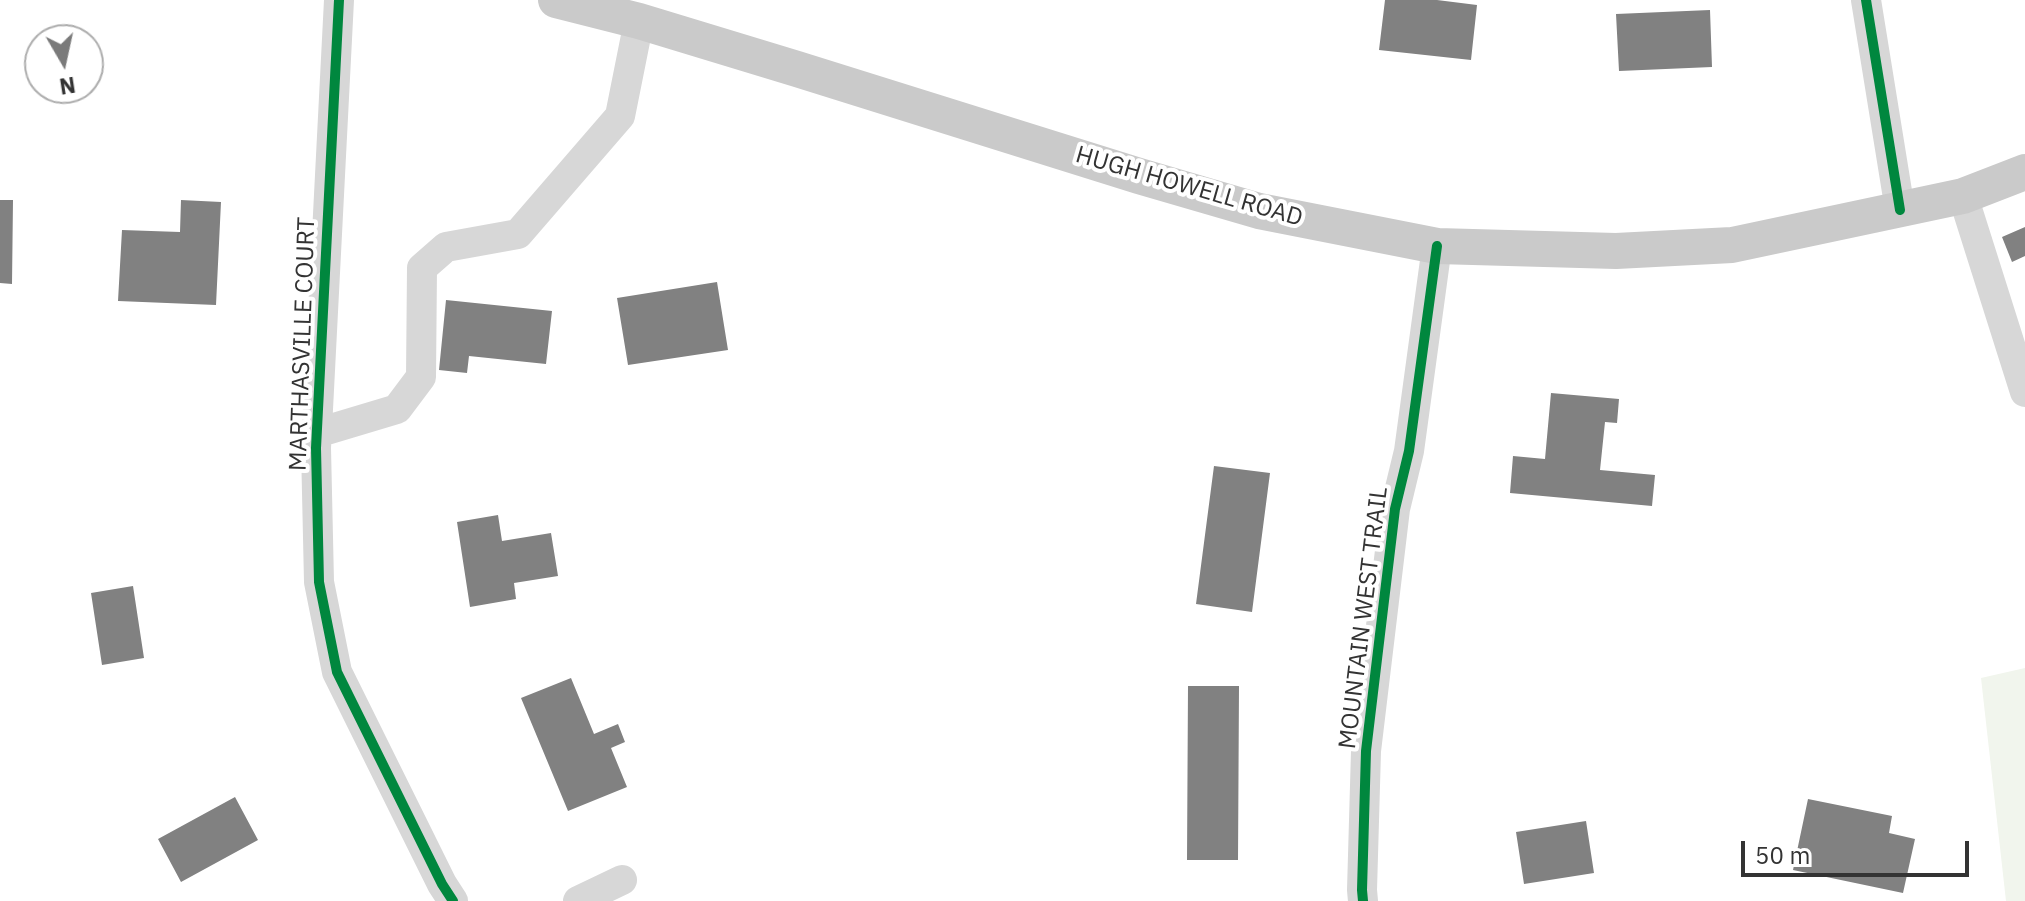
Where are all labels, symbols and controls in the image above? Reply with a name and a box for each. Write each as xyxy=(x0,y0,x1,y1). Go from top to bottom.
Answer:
north arrow xyxy=(24,24,104,104)
text: N xyxy=(57,71,78,102)
street label: HUGH HOWELL ROAD xyxy=(1072,141,1306,233)
street label: MARTHASVILLE COURT xyxy=(284,217,322,471)
street label: MOUNTAIN WEST TRAIL xyxy=(1334,485,1394,751)
scale bar xyxy=(1745,825,1973,875)
text: 50 m xyxy=(1755,839,1810,871)

